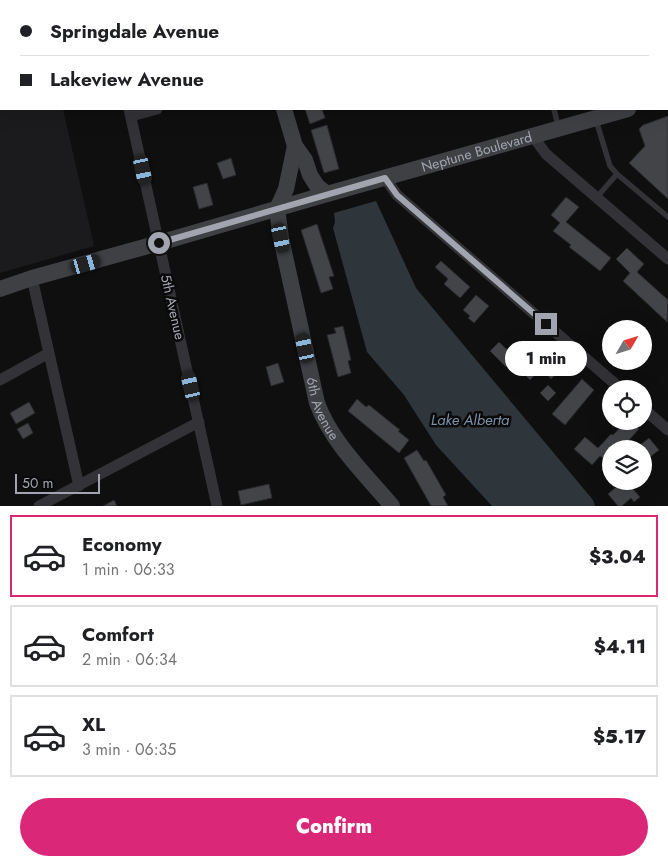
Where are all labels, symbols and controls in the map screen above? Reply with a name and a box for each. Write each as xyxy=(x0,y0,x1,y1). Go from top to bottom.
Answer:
text: Springdale Avenue xyxy=(50,18,219,45)
text: Lakeview Avenue xyxy=(50,66,204,93)
street label: Neptune Boulevard xyxy=(419,127,534,177)
car xyxy=(132,154,153,186)
car xyxy=(270,222,291,254)
route start xyxy=(148,232,170,254)
car xyxy=(69,253,102,275)
street label: 5th Avenue xyxy=(156,272,190,342)
route end xyxy=(535,313,557,335)
north arrow xyxy=(602,320,652,370)
map controls xyxy=(602,320,652,490)
car xyxy=(294,332,315,364)
callout: 1 min xyxy=(505,342,587,376)
text: 1 min xyxy=(526,347,566,370)
car xyxy=(180,370,201,402)
street label: 6th Avenue xyxy=(302,375,344,444)
button: locate xyxy=(602,380,652,430)
water label: Lake Alberta xyxy=(431,409,510,431)
button: layers xyxy=(602,440,652,490)
scale bar xyxy=(15,471,100,494)
text: 50 m xyxy=(22,473,53,493)
text: Economy xyxy=(82,531,162,558)
icon: car xyxy=(22,534,67,579)
text: $3.04 xyxy=(589,543,646,570)
text: 1 min · 06:33 xyxy=(82,558,175,581)
text: Comfort xyxy=(82,621,154,648)
icon: car xyxy=(22,624,67,669)
text: $4.11 xyxy=(594,633,646,660)
text: 2 min · 06:34 xyxy=(82,648,177,671)
text: XL xyxy=(82,711,105,738)
icon: car xyxy=(22,714,67,759)
text: $5.17 xyxy=(593,723,646,750)
text: 3 min · 06:35 xyxy=(82,738,176,761)
button: Confirm xyxy=(20,798,648,856)

